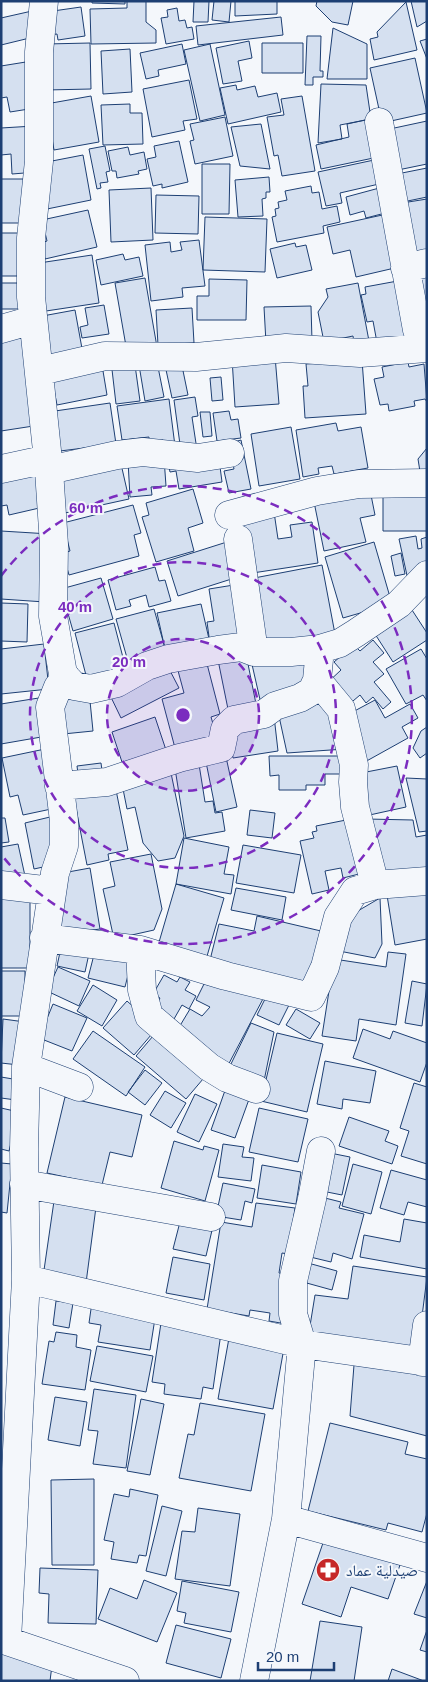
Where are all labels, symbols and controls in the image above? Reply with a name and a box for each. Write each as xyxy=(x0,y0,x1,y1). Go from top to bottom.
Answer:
text: 60 m xyxy=(69,499,103,516)
text: 40 m xyxy=(58,598,92,615)
text: 20 m xyxy=(112,653,146,670)
centre of rings xyxy=(174,706,192,724)
pharmacy icon: صيدلية عماد xyxy=(315,1557,341,1583)
place label: صيدلية عماد xyxy=(346,1562,418,1579)
scale bar xyxy=(258,1640,334,1672)
text: 20 m xyxy=(266,1648,299,1665)

